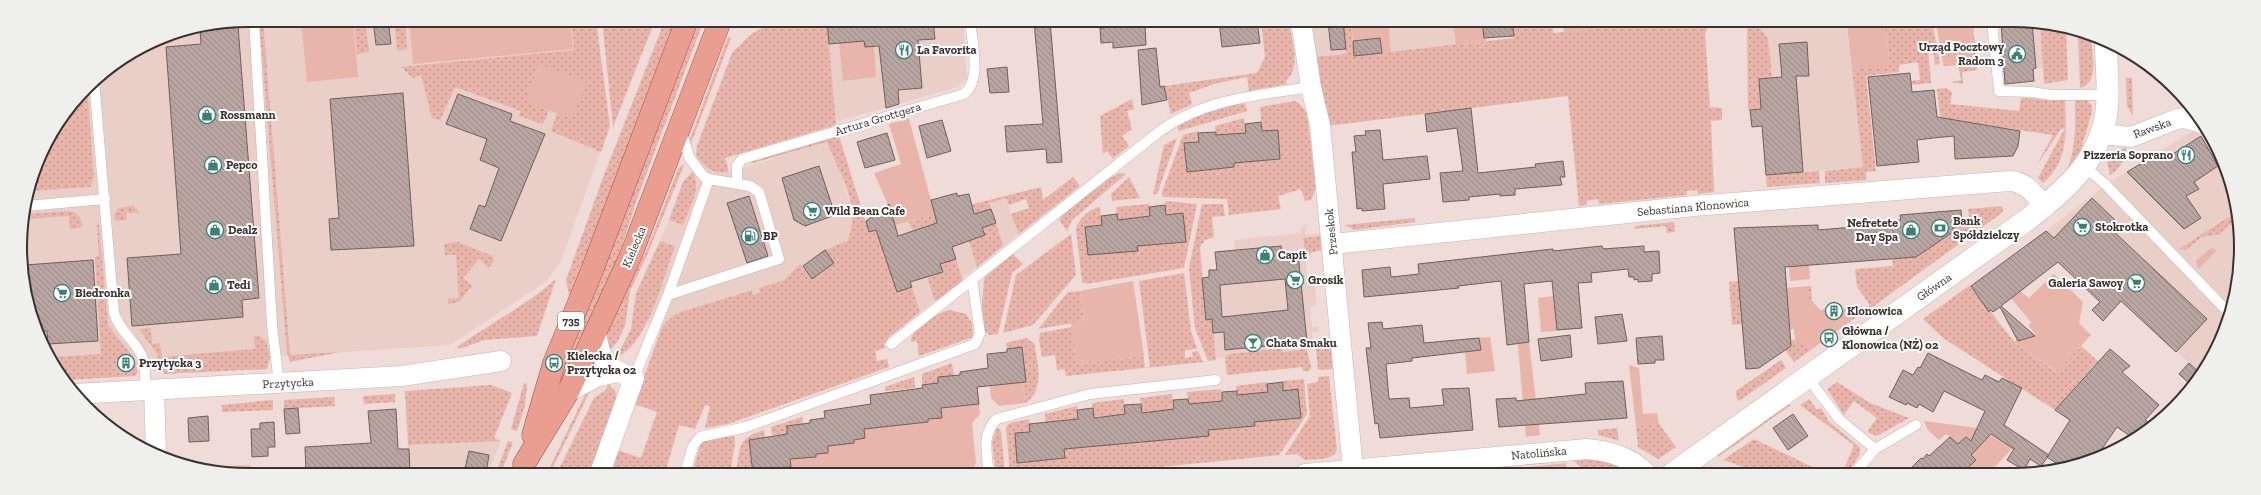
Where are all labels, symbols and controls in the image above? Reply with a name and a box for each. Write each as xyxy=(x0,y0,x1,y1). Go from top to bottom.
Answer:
restaurant icon: La Favorita xyxy=(894,40,914,60)
place label: Urząd Pocztowy Radom 3 xyxy=(1919,40,2005,68)
place label: La Favorita xyxy=(917,43,977,57)
public building icon: Urząd Pocztowy Radom 3 xyxy=(2007,44,2027,64)
street label: Artura Grottgera xyxy=(833,99,923,139)
shop icon: Rossmann xyxy=(197,105,217,125)
place label: Rossmann xyxy=(220,108,276,122)
street label: Rawska xyxy=(2131,115,2173,141)
restaurant icon: Pizzeria Soprano xyxy=(2176,145,2196,165)
place label: Pizzeria Soprano xyxy=(2083,148,2174,162)
shop icon: Pepco xyxy=(203,155,223,175)
place label: Pepco xyxy=(226,158,258,172)
street label: Sebastiana Klonowica xyxy=(1636,195,1750,219)
supermarket icon: Wild Bean Cafe xyxy=(802,201,822,221)
place label: Wild Bean Cafe xyxy=(825,204,905,218)
street label: Przeskok xyxy=(1322,207,1340,256)
place label: Bank Spółdzielczy xyxy=(1953,214,2020,242)
place label: Nefretete Day Spa xyxy=(1847,216,1898,244)
supermarket icon: Stokrotka xyxy=(2072,217,2092,237)
bank icon: Bank Spółdzielczy xyxy=(1930,218,1950,238)
shop icon: Dealz xyxy=(205,220,225,240)
shop icon: Nefretete Day Spa xyxy=(1901,220,1921,240)
place label: Stokrotka xyxy=(2095,220,2148,234)
place label: Dealz xyxy=(228,223,258,237)
street label: Kielecka xyxy=(619,224,649,270)
fuel station icon: BP xyxy=(740,226,760,246)
place label: BP xyxy=(763,229,778,243)
shop icon: Capit xyxy=(1255,245,1275,265)
place label: Capit xyxy=(1278,248,1307,262)
supermarket icon: Grosik xyxy=(1285,270,1305,290)
street label: Główna xyxy=(1914,270,1954,304)
place label: Grosik xyxy=(1308,273,1344,287)
supermarket icon: Galeria Sawoy xyxy=(2126,273,2146,293)
shop icon: Tedi xyxy=(204,275,224,295)
place label: Galeria Sawoy xyxy=(2048,276,2124,290)
place label: Tedi xyxy=(227,278,251,292)
supermarket icon: Biedronka xyxy=(52,283,72,303)
place label: Biedronka xyxy=(75,286,130,300)
building icon: Klonowica xyxy=(1824,301,1844,321)
place label: Klonowica xyxy=(1847,304,1902,318)
road number: 735 xyxy=(558,312,584,330)
place label: Główna / Klonowica (NŻ) 02 xyxy=(1842,324,1939,352)
bus stop icon: Główna / Klonowica (NŻ) 02 xyxy=(1819,328,1839,348)
bar icon: Chata Smaku xyxy=(1243,333,1263,353)
place label: Chata Smaku xyxy=(1266,336,1337,350)
place label: Kielecka / Przytycka 02 xyxy=(567,349,637,377)
building icon: Przytycka 3 xyxy=(116,353,136,373)
bus stop icon: Kielecka / Przytycka 02 xyxy=(544,353,564,373)
place label: Przytycka 3 xyxy=(139,356,202,370)
street label: Przytycka xyxy=(262,375,314,391)
street label: Natolińska xyxy=(1511,444,1568,462)

